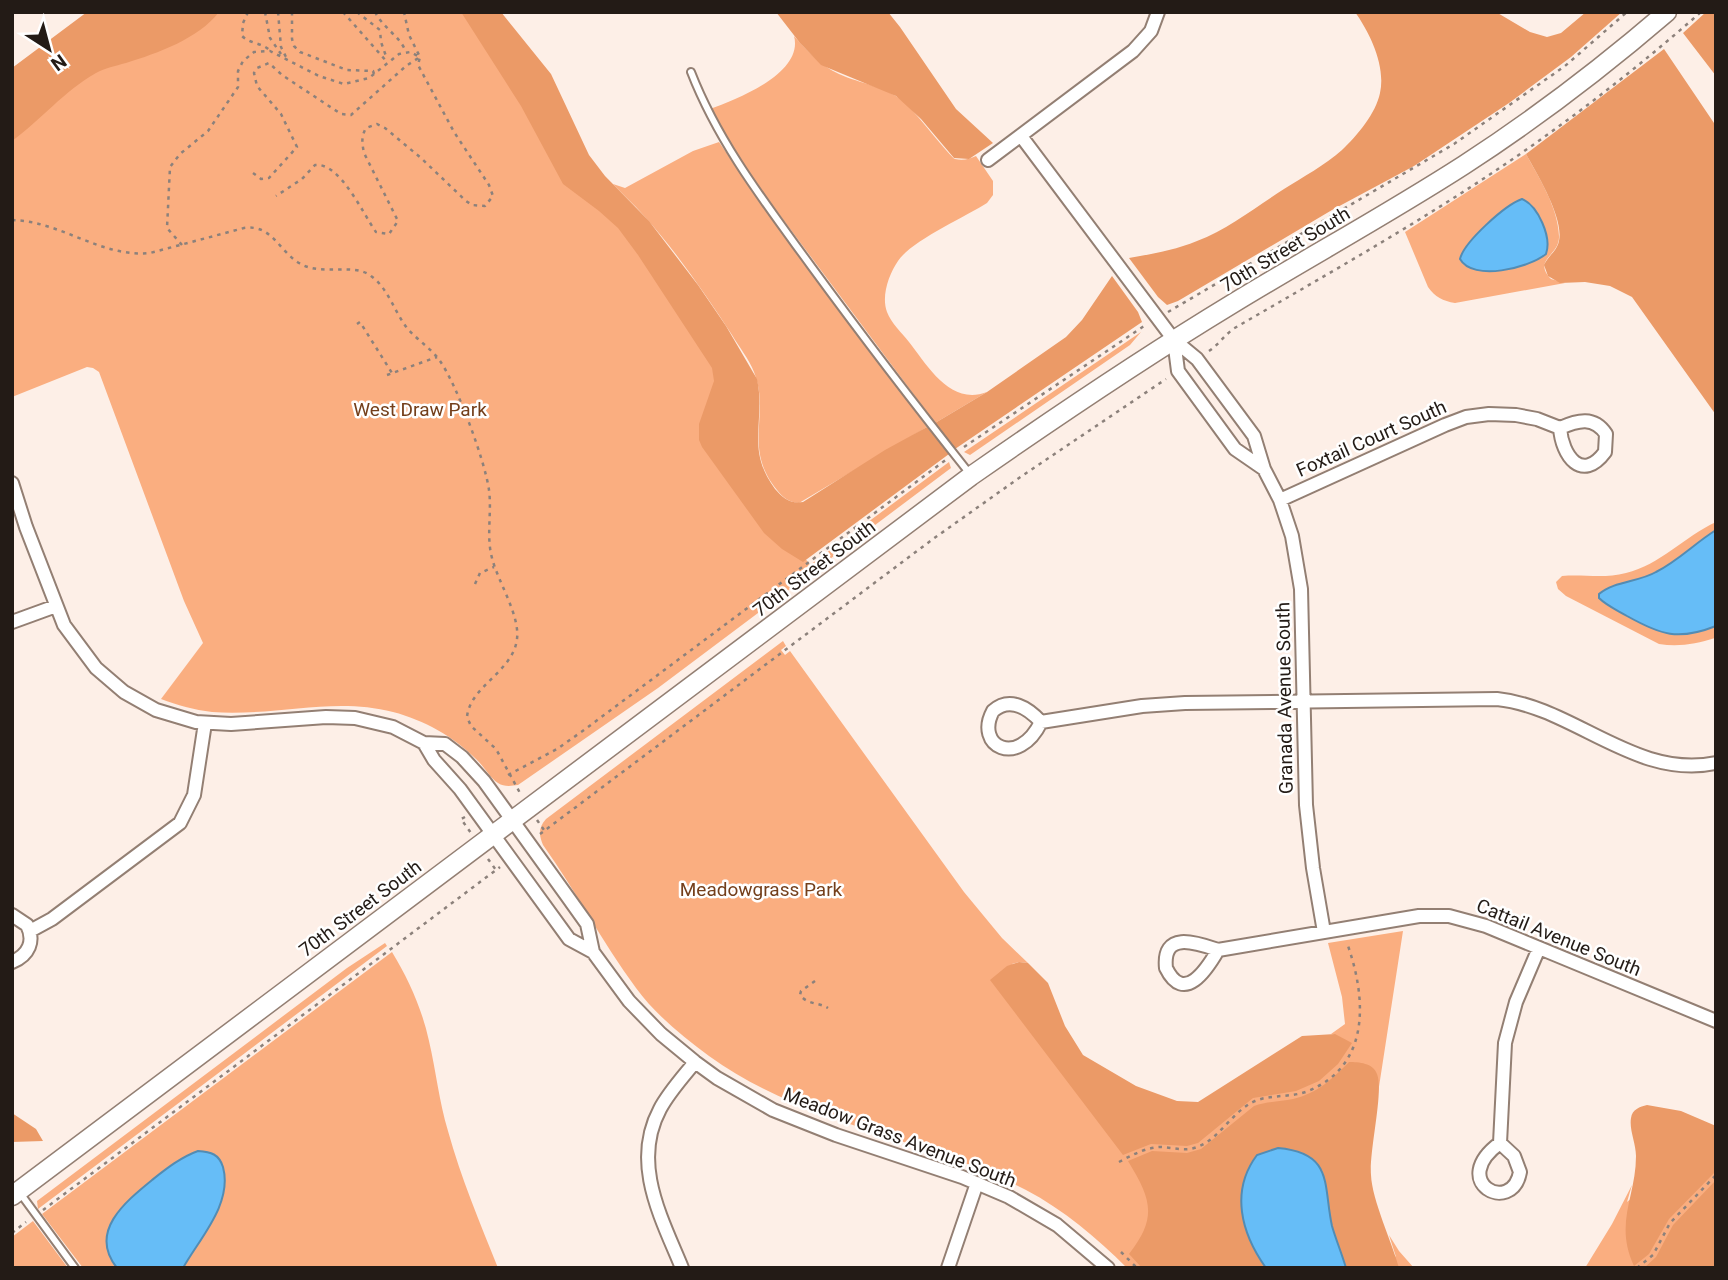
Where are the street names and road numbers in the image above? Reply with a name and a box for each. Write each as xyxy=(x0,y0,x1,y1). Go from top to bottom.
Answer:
street label: 70th Street South xyxy=(1216,202,1354,297)
street label: Foxtail Court South xyxy=(1293,395,1450,482)
street label: 70th Street South xyxy=(749,515,880,622)
street label: Granada Avenue South xyxy=(1271,602,1298,794)
street label: 70th Street South xyxy=(295,855,426,962)
street label: Cattail Avenue South xyxy=(1473,894,1645,981)
street label: Meadow Grass Avenue South xyxy=(780,1082,1019,1193)

